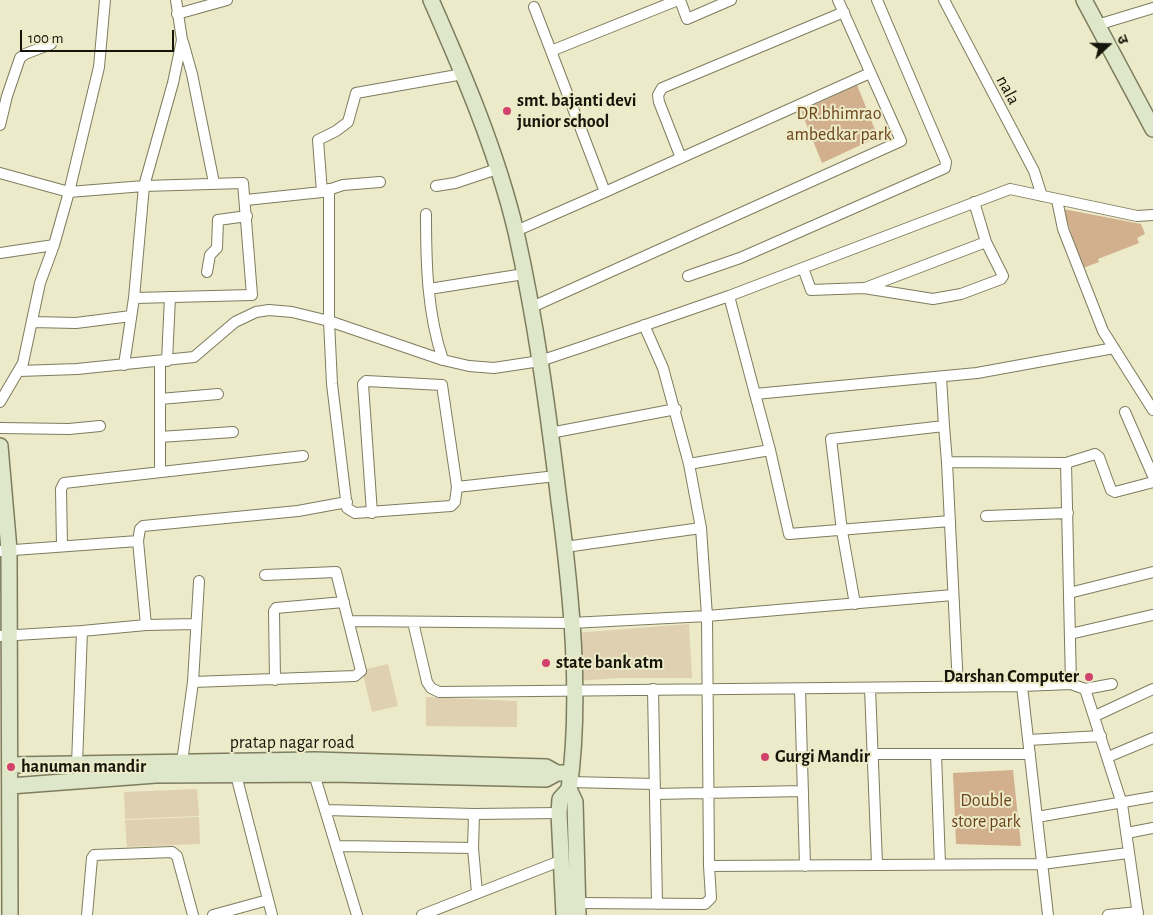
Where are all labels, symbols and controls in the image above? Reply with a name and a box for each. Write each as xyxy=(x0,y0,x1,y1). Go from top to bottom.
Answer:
scale bar xyxy=(22,20,176,52)
north arrow xyxy=(1083,20,1133,70)
text: 100 m xyxy=(28,31,63,46)
text: उ xyxy=(1114,33,1130,46)
street label: nala xyxy=(991,72,1025,108)
place label: smt. bajanti devi junior school xyxy=(517,90,637,132)
park label: DR.bhimrao ambedkar park xyxy=(786,103,892,146)
marker: smt. bajanti devi junior school xyxy=(501,105,513,117)
place label: state bank atm xyxy=(556,652,663,674)
marker: state bank atm xyxy=(540,657,552,669)
place label: Darshan Computer xyxy=(943,666,1079,688)
marker: Darshan Computer xyxy=(1083,671,1095,683)
street label: pratap nagar road xyxy=(230,732,354,754)
place label: Gurgi Mandir xyxy=(775,746,870,768)
marker: Gurgi Mandir xyxy=(759,751,771,763)
place label: hanuman mandir xyxy=(21,756,146,778)
marker: hanuman mandir xyxy=(5,761,17,773)
park label: Double store park xyxy=(951,790,1021,832)

